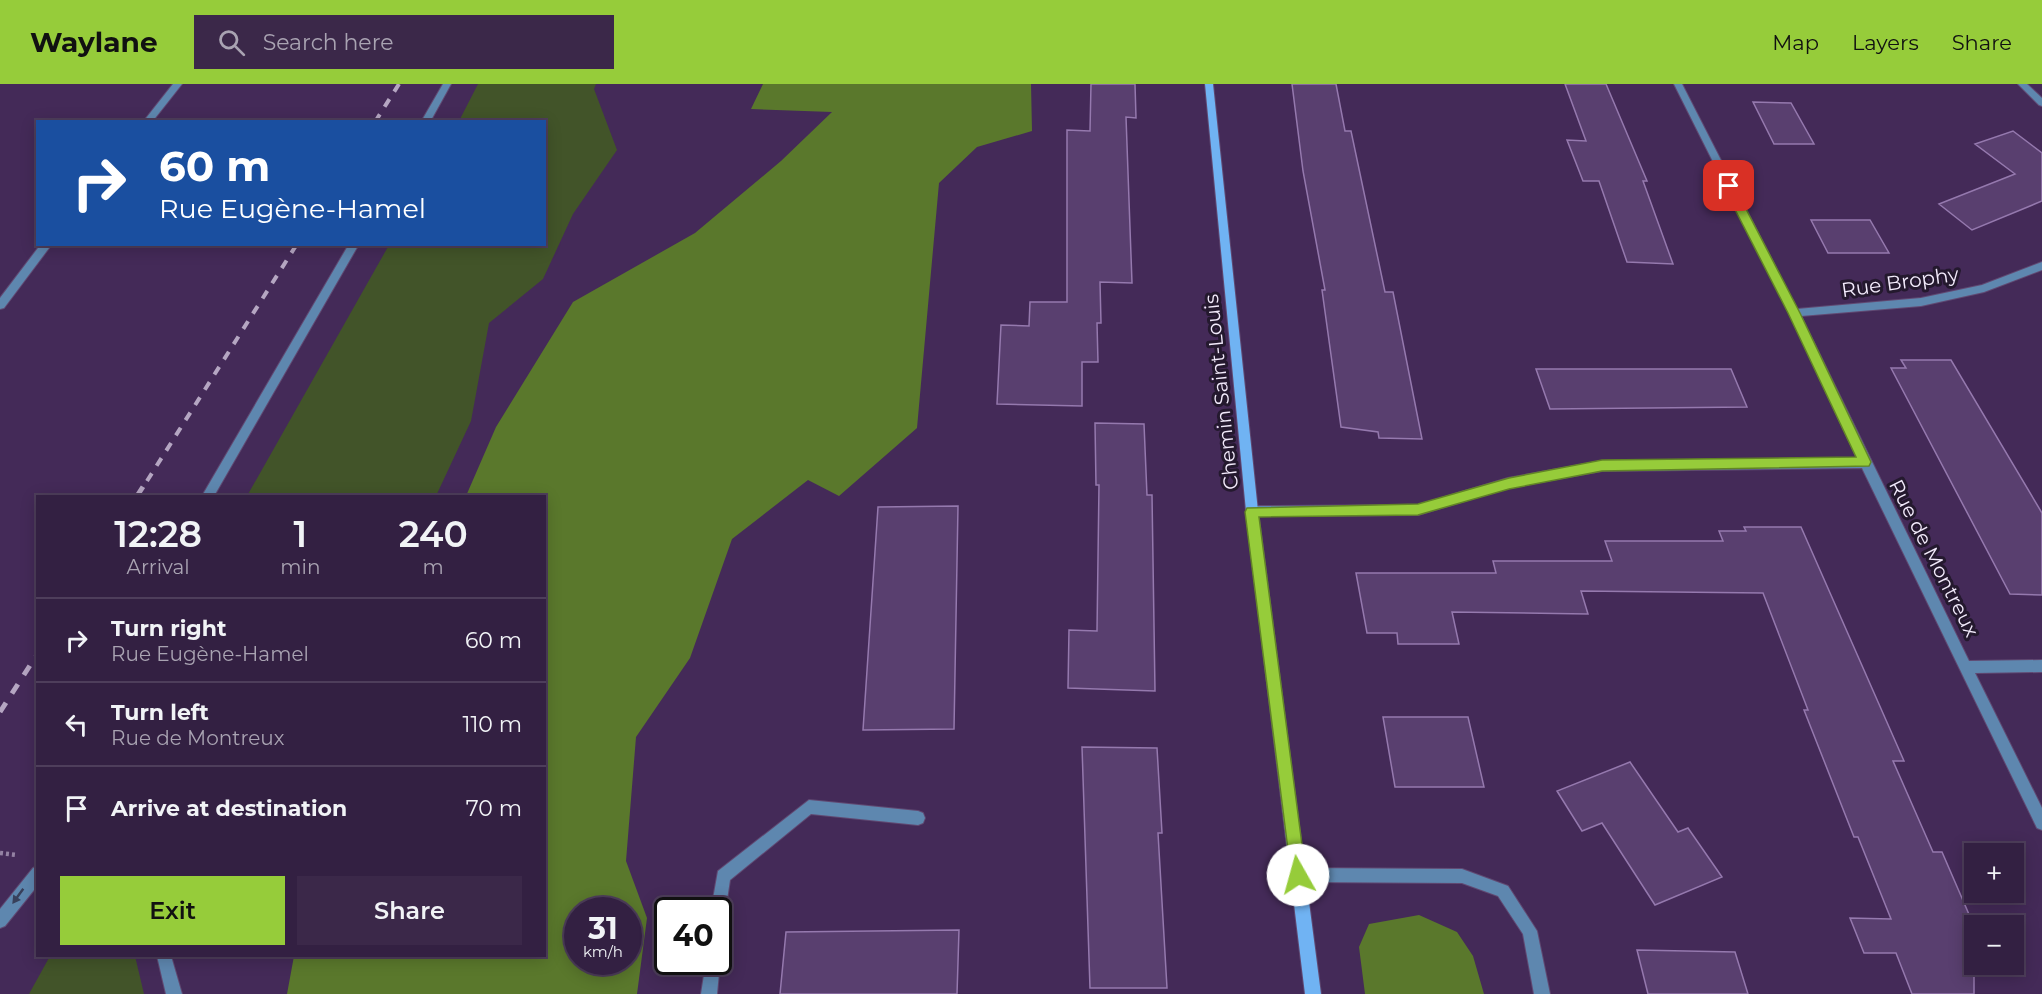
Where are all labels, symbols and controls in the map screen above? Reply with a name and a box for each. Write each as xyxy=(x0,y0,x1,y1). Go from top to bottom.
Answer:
search box xyxy=(194,15,614,69)
text: Waylane xyxy=(30,25,158,59)
icon: search xyxy=(215,26,248,59)
text: Search here xyxy=(263,29,393,56)
text: Map xyxy=(1772,30,1819,55)
text: Layers xyxy=(1852,30,1919,55)
text: Share xyxy=(1952,30,2012,55)
text: 60 m xyxy=(159,140,270,192)
icon: right xyxy=(60,144,138,222)
pin xyxy=(1703,160,1754,211)
icon: arrive xyxy=(1712,169,1745,202)
text: Rue Eugène-Hamel xyxy=(159,192,426,225)
street label: Rue Brophy xyxy=(1840,262,1960,302)
street label: Chemin Saint-Louis xyxy=(1199,293,1243,491)
street label: Rue de Montreux xyxy=(1884,475,1984,641)
text: 12:28 xyxy=(114,512,202,556)
text: 1 xyxy=(294,512,307,556)
text: 240 xyxy=(399,512,468,556)
text: Arrival xyxy=(127,555,190,579)
text: min xyxy=(280,555,320,579)
text: m xyxy=(423,555,444,579)
text: Turn right xyxy=(111,615,226,642)
icon: right xyxy=(60,624,93,657)
text: 60 m xyxy=(465,627,522,654)
text: Rue Eugène-Hamel xyxy=(111,642,309,666)
text: Turn left xyxy=(111,699,209,726)
icon: left xyxy=(60,708,93,741)
text: 110 m xyxy=(462,711,522,738)
text: Rue de Montreux xyxy=(111,726,284,750)
icon: arrive xyxy=(60,792,93,825)
text: Arrive at destination xyxy=(111,795,347,822)
text: 70 m xyxy=(466,795,522,822)
position arrow xyxy=(1266,843,1330,907)
map controls xyxy=(1964,843,2024,975)
button: + xyxy=(1964,843,2024,903)
button: Exit xyxy=(60,876,285,945)
button: Share xyxy=(297,876,522,945)
one-way arrow xyxy=(12,888,24,904)
speed limit sign: 40 xyxy=(654,897,732,975)
text: 31 xyxy=(588,910,618,947)
button: − xyxy=(1964,915,2024,975)
text: km/h xyxy=(583,942,623,961)

